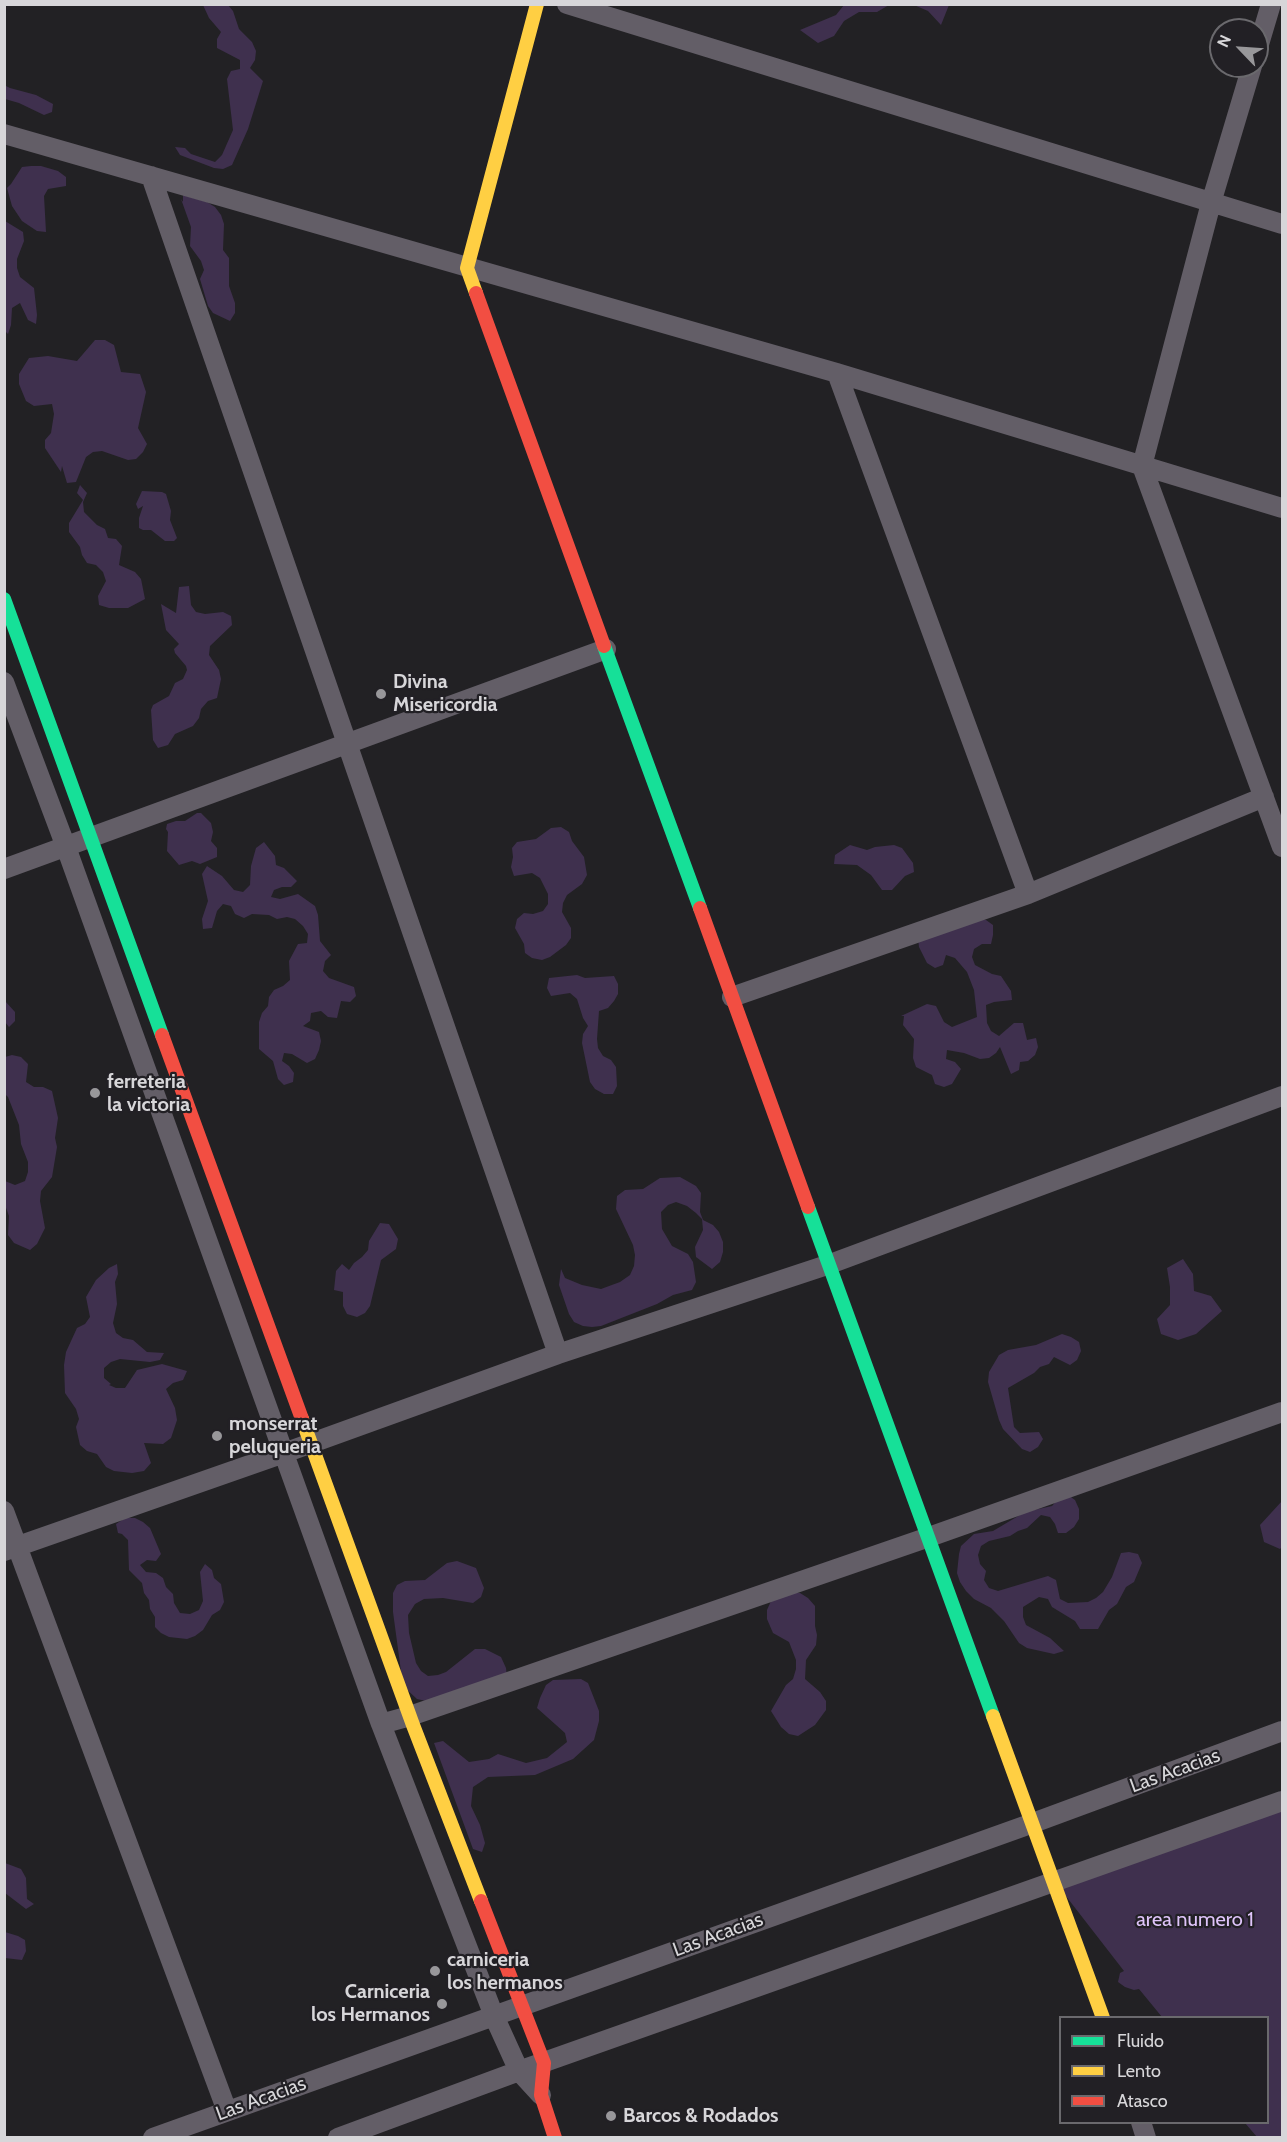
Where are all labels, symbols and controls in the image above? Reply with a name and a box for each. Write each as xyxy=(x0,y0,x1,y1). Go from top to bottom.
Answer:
north arrow xyxy=(1209,18,1269,78)
text: N xyxy=(1213,32,1235,50)
place label: Divina Misericordia xyxy=(393,670,497,717)
marker: Divina Misericordia xyxy=(374,687,388,701)
place label: ferreteria la victoria xyxy=(107,1070,190,1117)
marker: ferreteria la victoria xyxy=(88,1086,102,1100)
place label: monserrat peluqueria xyxy=(229,1412,321,1459)
marker: monserrat peluqueria xyxy=(210,1429,224,1443)
street label: Las Acacias xyxy=(1127,1744,1223,1798)
street label: Las Acacias xyxy=(670,1908,766,1962)
park label: area numero 1 xyxy=(1136,1908,1254,1932)
place label: carniceria los hermanos xyxy=(447,1948,563,1995)
marker: carniceria los hermanos xyxy=(428,1964,442,1978)
place label: Carniceria los Hermanos xyxy=(311,1980,430,2027)
marker: Carniceria los Hermanos xyxy=(435,1997,449,2011)
legend xyxy=(1059,2016,1269,2124)
text: Fluido xyxy=(1117,2030,1164,2052)
text: Lento xyxy=(1117,2060,1161,2082)
street label: Las Acacias xyxy=(213,2072,309,2126)
text: Atasco xyxy=(1117,2090,1168,2112)
place label: Barcos & Rodados xyxy=(623,2104,779,2128)
marker: Barcos & Rodados xyxy=(604,2109,618,2123)

